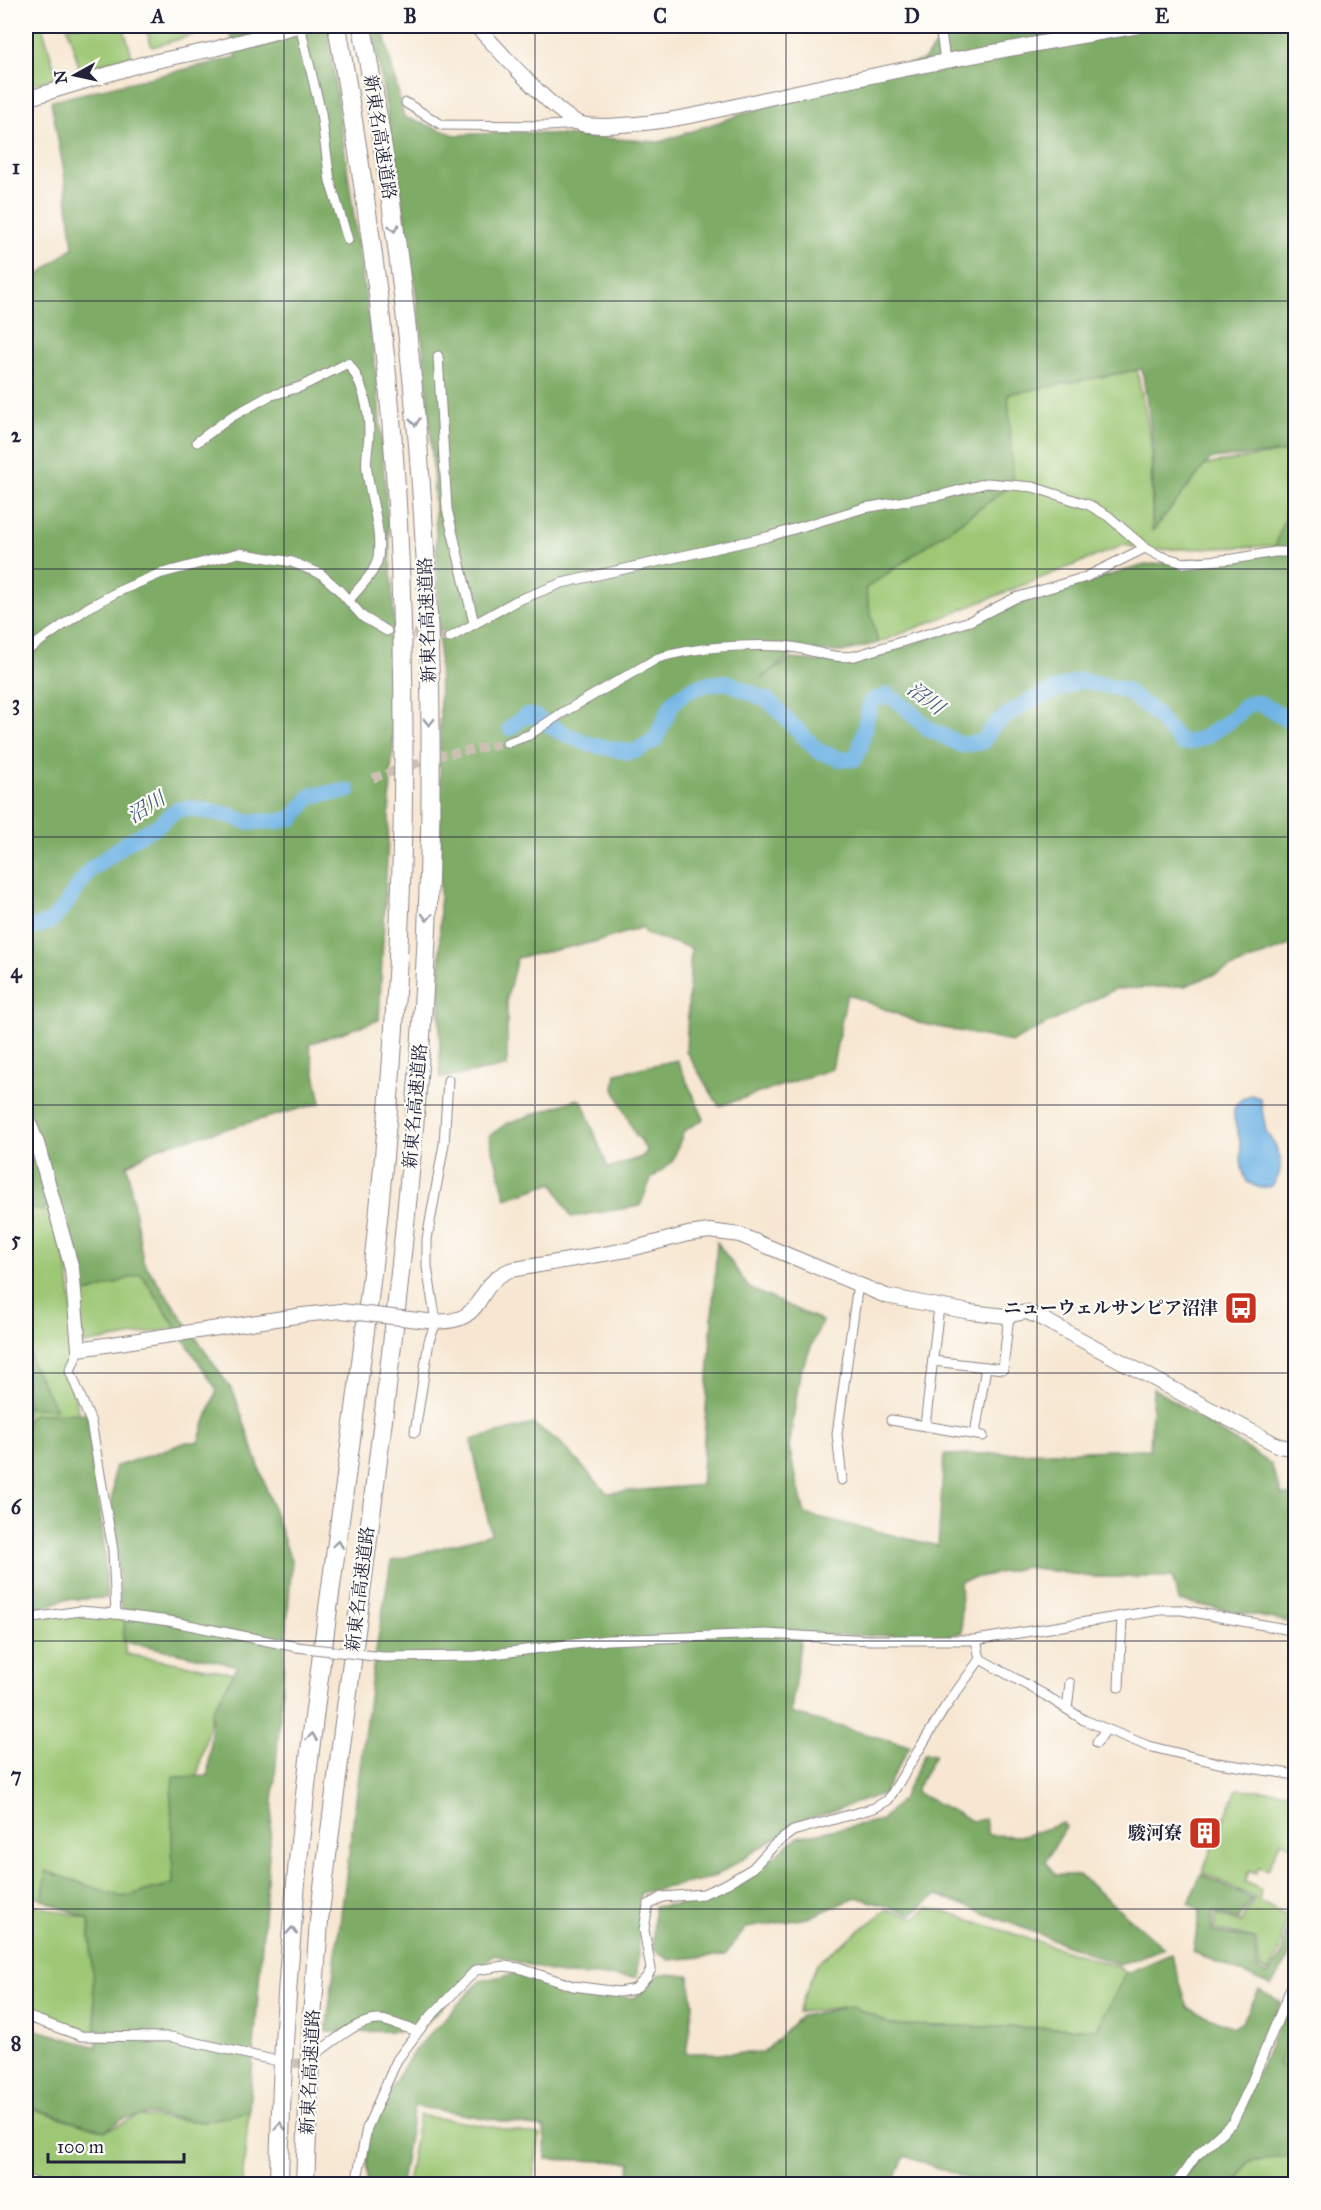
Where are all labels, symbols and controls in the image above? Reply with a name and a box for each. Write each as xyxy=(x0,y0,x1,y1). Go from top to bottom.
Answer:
text: A xyxy=(149,4,165,28)
text: B xyxy=(403,4,417,28)
text: C xyxy=(653,4,667,28)
text: D xyxy=(904,4,920,28)
text: E xyxy=(1155,4,1170,28)
north arrow xyxy=(45,45,105,105)
text: N xyxy=(50,69,71,85)
street label: 新東名高速道路 xyxy=(359,73,401,201)
text: 1 xyxy=(12,155,20,179)
one-way arrow xyxy=(387,224,399,233)
one-way arrow xyxy=(408,418,421,427)
text: 2 xyxy=(11,423,22,447)
street label: 新東名高速道路 xyxy=(414,557,440,683)
water label: 沼川 xyxy=(903,676,951,721)
text: 3 xyxy=(12,691,20,716)
one-way arrow xyxy=(423,717,435,726)
water label: 沼川 xyxy=(123,785,171,828)
one-way arrow xyxy=(420,912,433,921)
text: 4 xyxy=(10,959,22,984)
street label: 新東名高速道路 xyxy=(399,1042,431,1170)
text: 5 xyxy=(11,1227,21,1251)
bus stop icon: ニューウェルサンピア沼津 xyxy=(1223,1290,1259,1326)
place label: ニューウェルサンピア沼津 xyxy=(1004,1297,1218,1319)
text: 6 xyxy=(11,1495,23,1519)
street label: 新東名高速道路 xyxy=(341,1525,379,1653)
one-way arrow xyxy=(331,1540,344,1549)
one-way arrow xyxy=(306,1733,318,1742)
text: 7 xyxy=(11,1763,22,1787)
building icon: 駿河寮 xyxy=(1187,1815,1223,1851)
place label: 駿河寮 xyxy=(1128,1822,1182,1844)
one-way arrow xyxy=(285,1927,298,1936)
street label: 新東名高速道路 xyxy=(296,2009,324,2135)
text: 8 xyxy=(11,2031,21,2055)
one-way arrow xyxy=(274,2122,287,2131)
scale bar xyxy=(48,2126,184,2164)
text: 100 m xyxy=(57,2136,104,2158)

